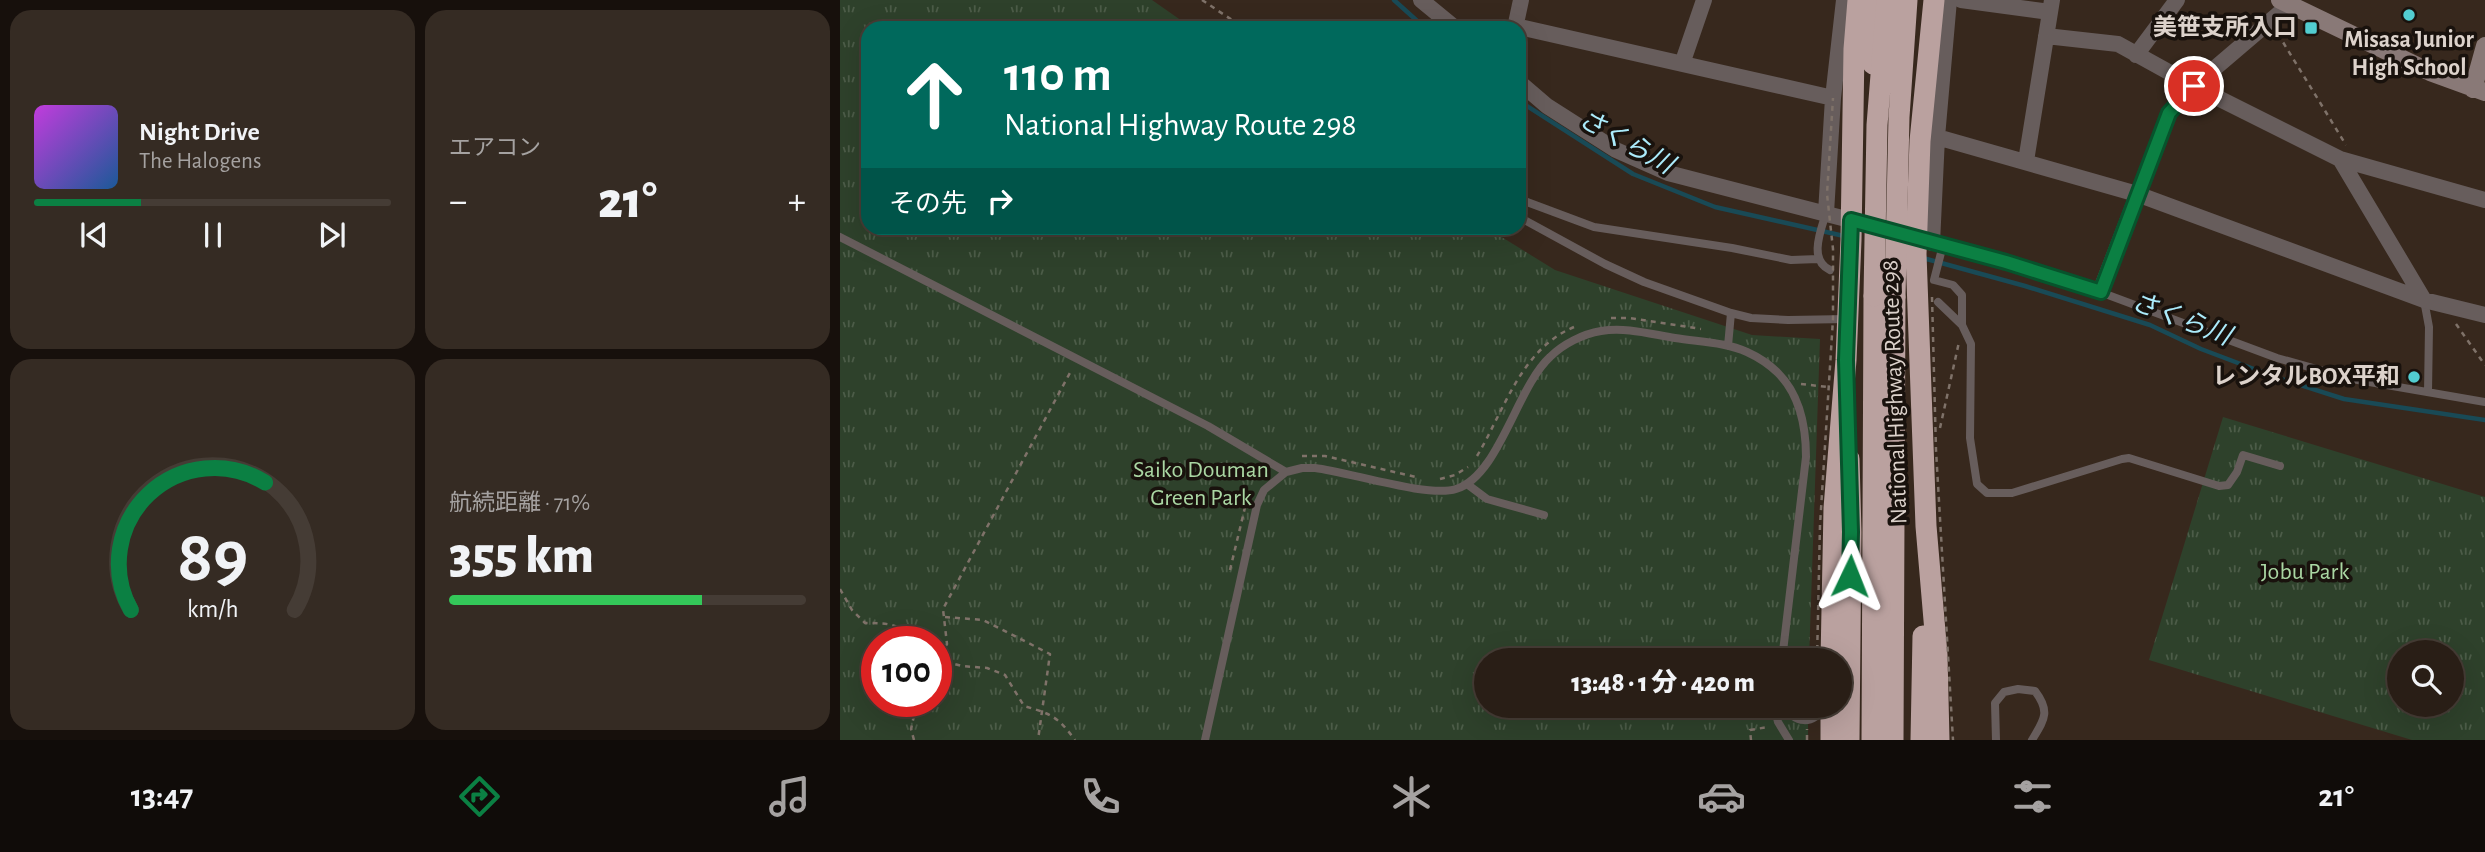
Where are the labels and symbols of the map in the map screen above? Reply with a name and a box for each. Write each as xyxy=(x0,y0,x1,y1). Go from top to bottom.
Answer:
marker: Misasa Junior High School xyxy=(2401,7,2417,23)
place label: 美笹支所入口 xyxy=(2153,14,2297,40)
marker: 美笹支所入口 xyxy=(2303,20,2319,36)
place label: Misasa Junior High School xyxy=(2344,28,2475,80)
pin xyxy=(2164,56,2224,116)
water label: さくら川 xyxy=(1574,105,1680,180)
street label: National Highway Route 298 xyxy=(1878,259,1912,525)
water label: さくら川 xyxy=(2128,288,2237,351)
place label: レンタルBOX平和 xyxy=(2212,363,2400,389)
marker: レンタルBOX平和 xyxy=(2406,369,2422,385)
park label: Saiko Douman Green Park xyxy=(1133,458,1269,510)
position arrow xyxy=(1813,539,1887,613)
park label: Jobu Park xyxy=(2261,560,2349,584)
speed limit sign: 100 xyxy=(861,626,952,717)

